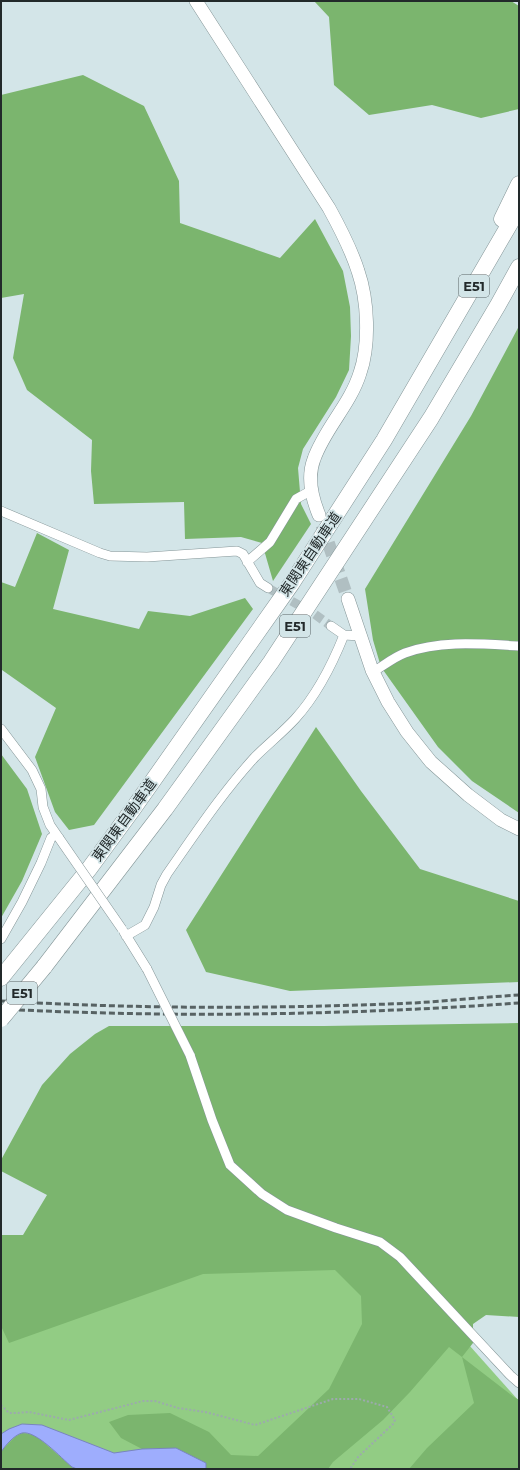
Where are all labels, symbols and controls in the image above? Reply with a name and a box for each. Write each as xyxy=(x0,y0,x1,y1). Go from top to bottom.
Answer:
road number: E51 xyxy=(459,275,489,297)
street label: 東関東自動車道 xyxy=(275,508,345,600)
road number: E51 xyxy=(280,615,310,637)
street label: 東関東自動車道 xyxy=(88,775,160,865)
road number: E51 xyxy=(7,982,37,1004)

